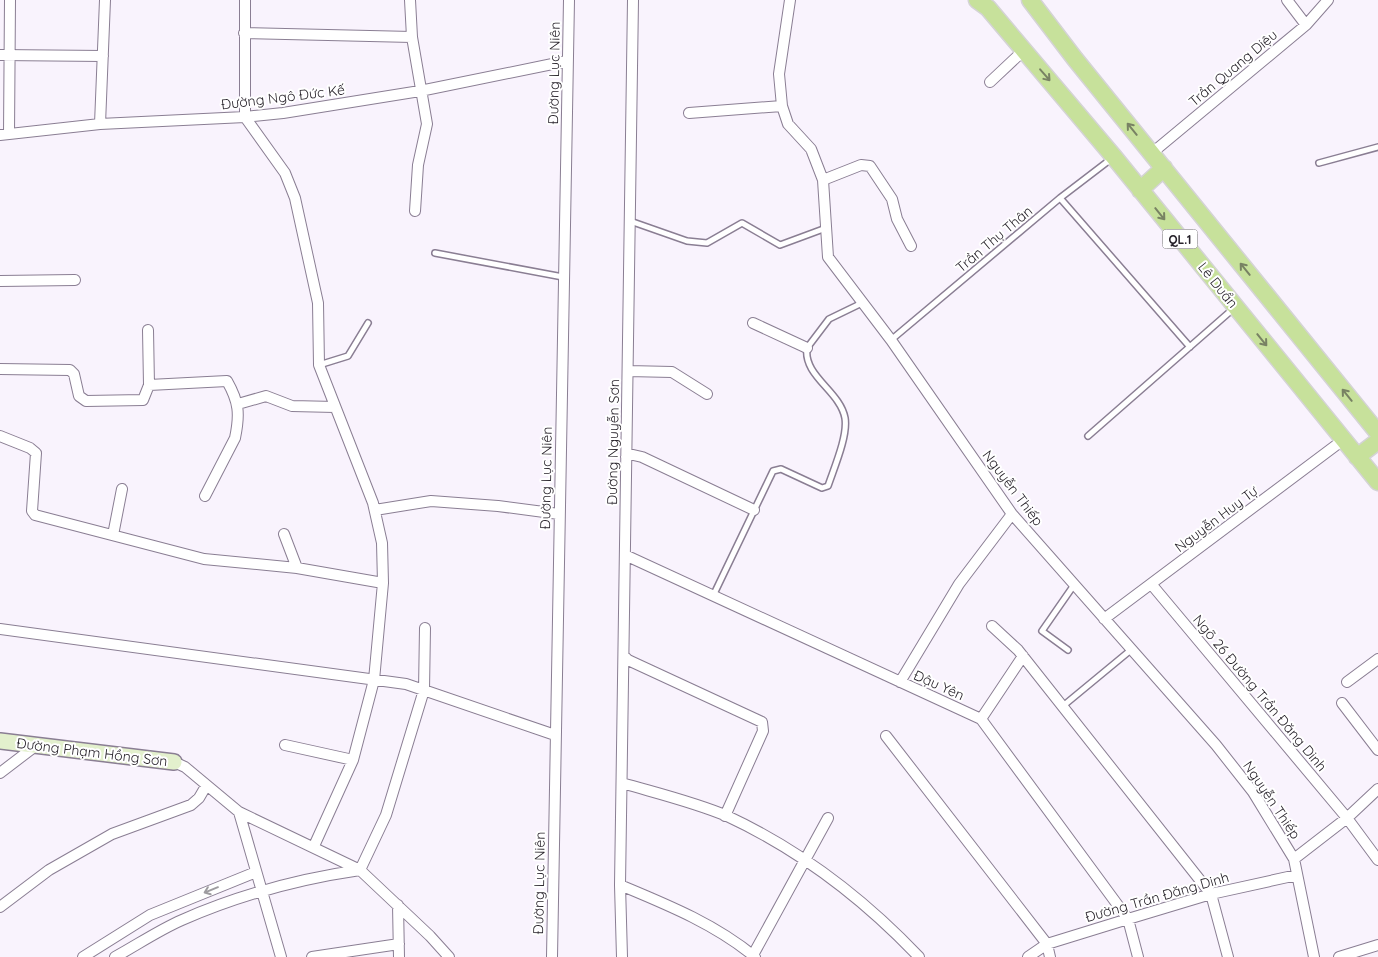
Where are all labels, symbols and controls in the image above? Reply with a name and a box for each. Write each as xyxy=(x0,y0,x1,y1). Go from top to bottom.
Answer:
street label: Đường Lục Niên xyxy=(544,21,564,125)
street label: Trần Quang Diệu xyxy=(1185,26,1281,110)
one-way arrow xyxy=(1039,68,1051,81)
street label: Đường Ngô Đức Kế xyxy=(220,80,346,114)
one-way arrow xyxy=(1127,122,1138,135)
street label: Trần Thụ Thân xyxy=(952,202,1036,276)
one-way arrow xyxy=(1154,207,1165,220)
road number: QL.1 xyxy=(1162,230,1198,248)
street label: Lê Duẩn xyxy=(1194,258,1242,312)
one-way arrow xyxy=(1240,262,1251,275)
one-way arrow xyxy=(1257,333,1268,346)
street label: Đường Nguyễn Sơn xyxy=(603,379,623,505)
one-way arrow xyxy=(1342,389,1353,402)
street label: Đường Lục Niên xyxy=(536,426,556,530)
street label: Nguyễn Thiếp xyxy=(979,447,1047,529)
street label: Nguyễn Huy Tự xyxy=(1171,481,1262,556)
street label: Ngõ 26 Đường Trần Đăng Dinh xyxy=(1189,611,1331,775)
street label: Đậu Yên xyxy=(911,666,967,704)
street label: Đường Phạm Hồng Sơn xyxy=(15,734,169,770)
street label: Nguyễn Thiếp xyxy=(1239,758,1305,842)
street label: Đường Lục Niên xyxy=(529,831,549,935)
street label: Đường Trần Đăng Dinh xyxy=(1083,868,1231,926)
one-way arrow xyxy=(204,886,219,895)

